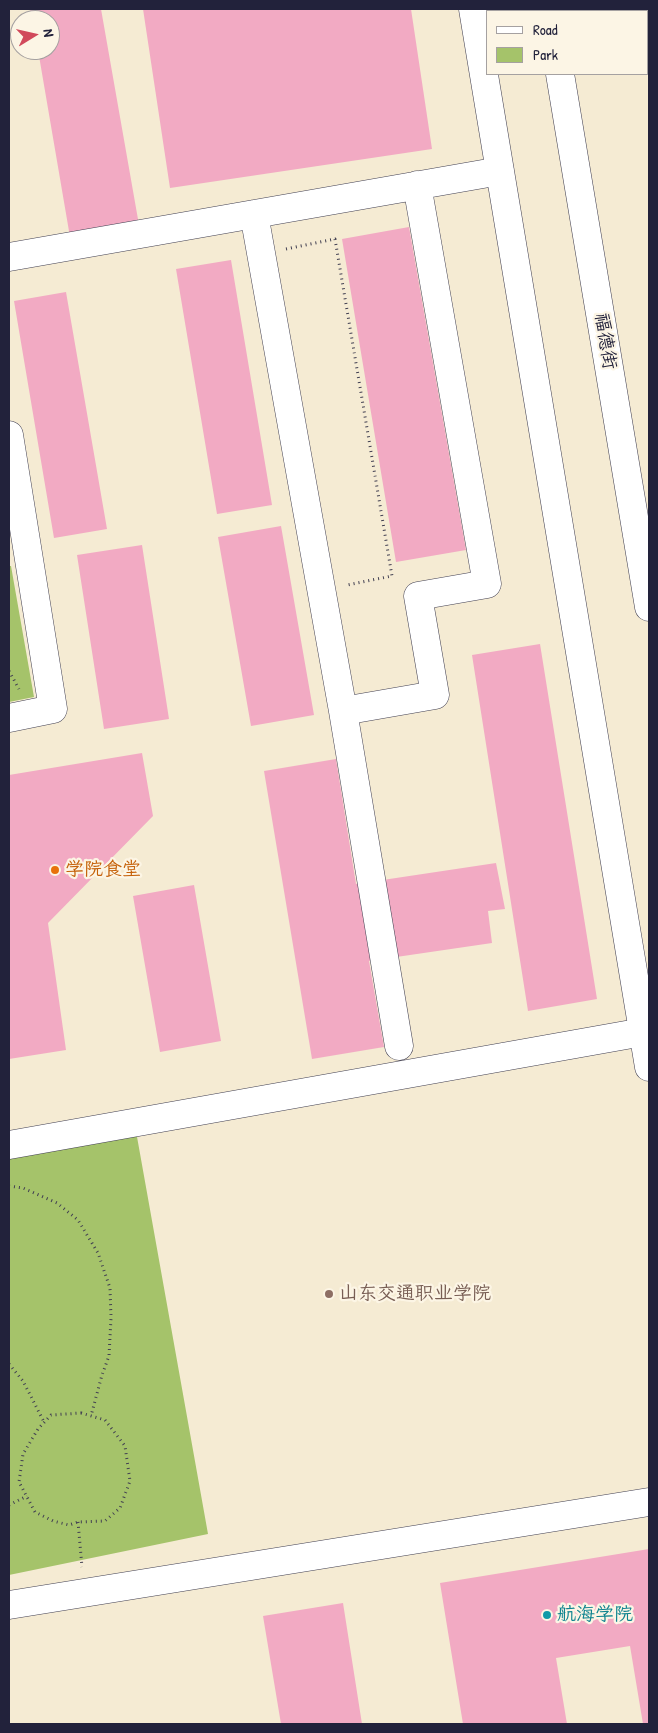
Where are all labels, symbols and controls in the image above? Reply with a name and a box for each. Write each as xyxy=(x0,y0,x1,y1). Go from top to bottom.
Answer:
north arrow xyxy=(10,10,60,60)
legend xyxy=(486,10,648,75)
text: Road xyxy=(533,19,558,40)
text: N xyxy=(39,28,59,38)
text: Park xyxy=(533,44,558,65)
street label: 福德街 xyxy=(589,311,621,371)
place label: 学院食堂 xyxy=(65,859,141,881)
marker: 学院食堂 xyxy=(49,864,61,876)
place label: 山东交通职业学院 xyxy=(339,1283,491,1305)
marker: 山东交通职业学院 xyxy=(323,1288,335,1300)
place label: 航海学院 xyxy=(557,1604,633,1626)
marker: 航海学院 xyxy=(541,1609,553,1621)

